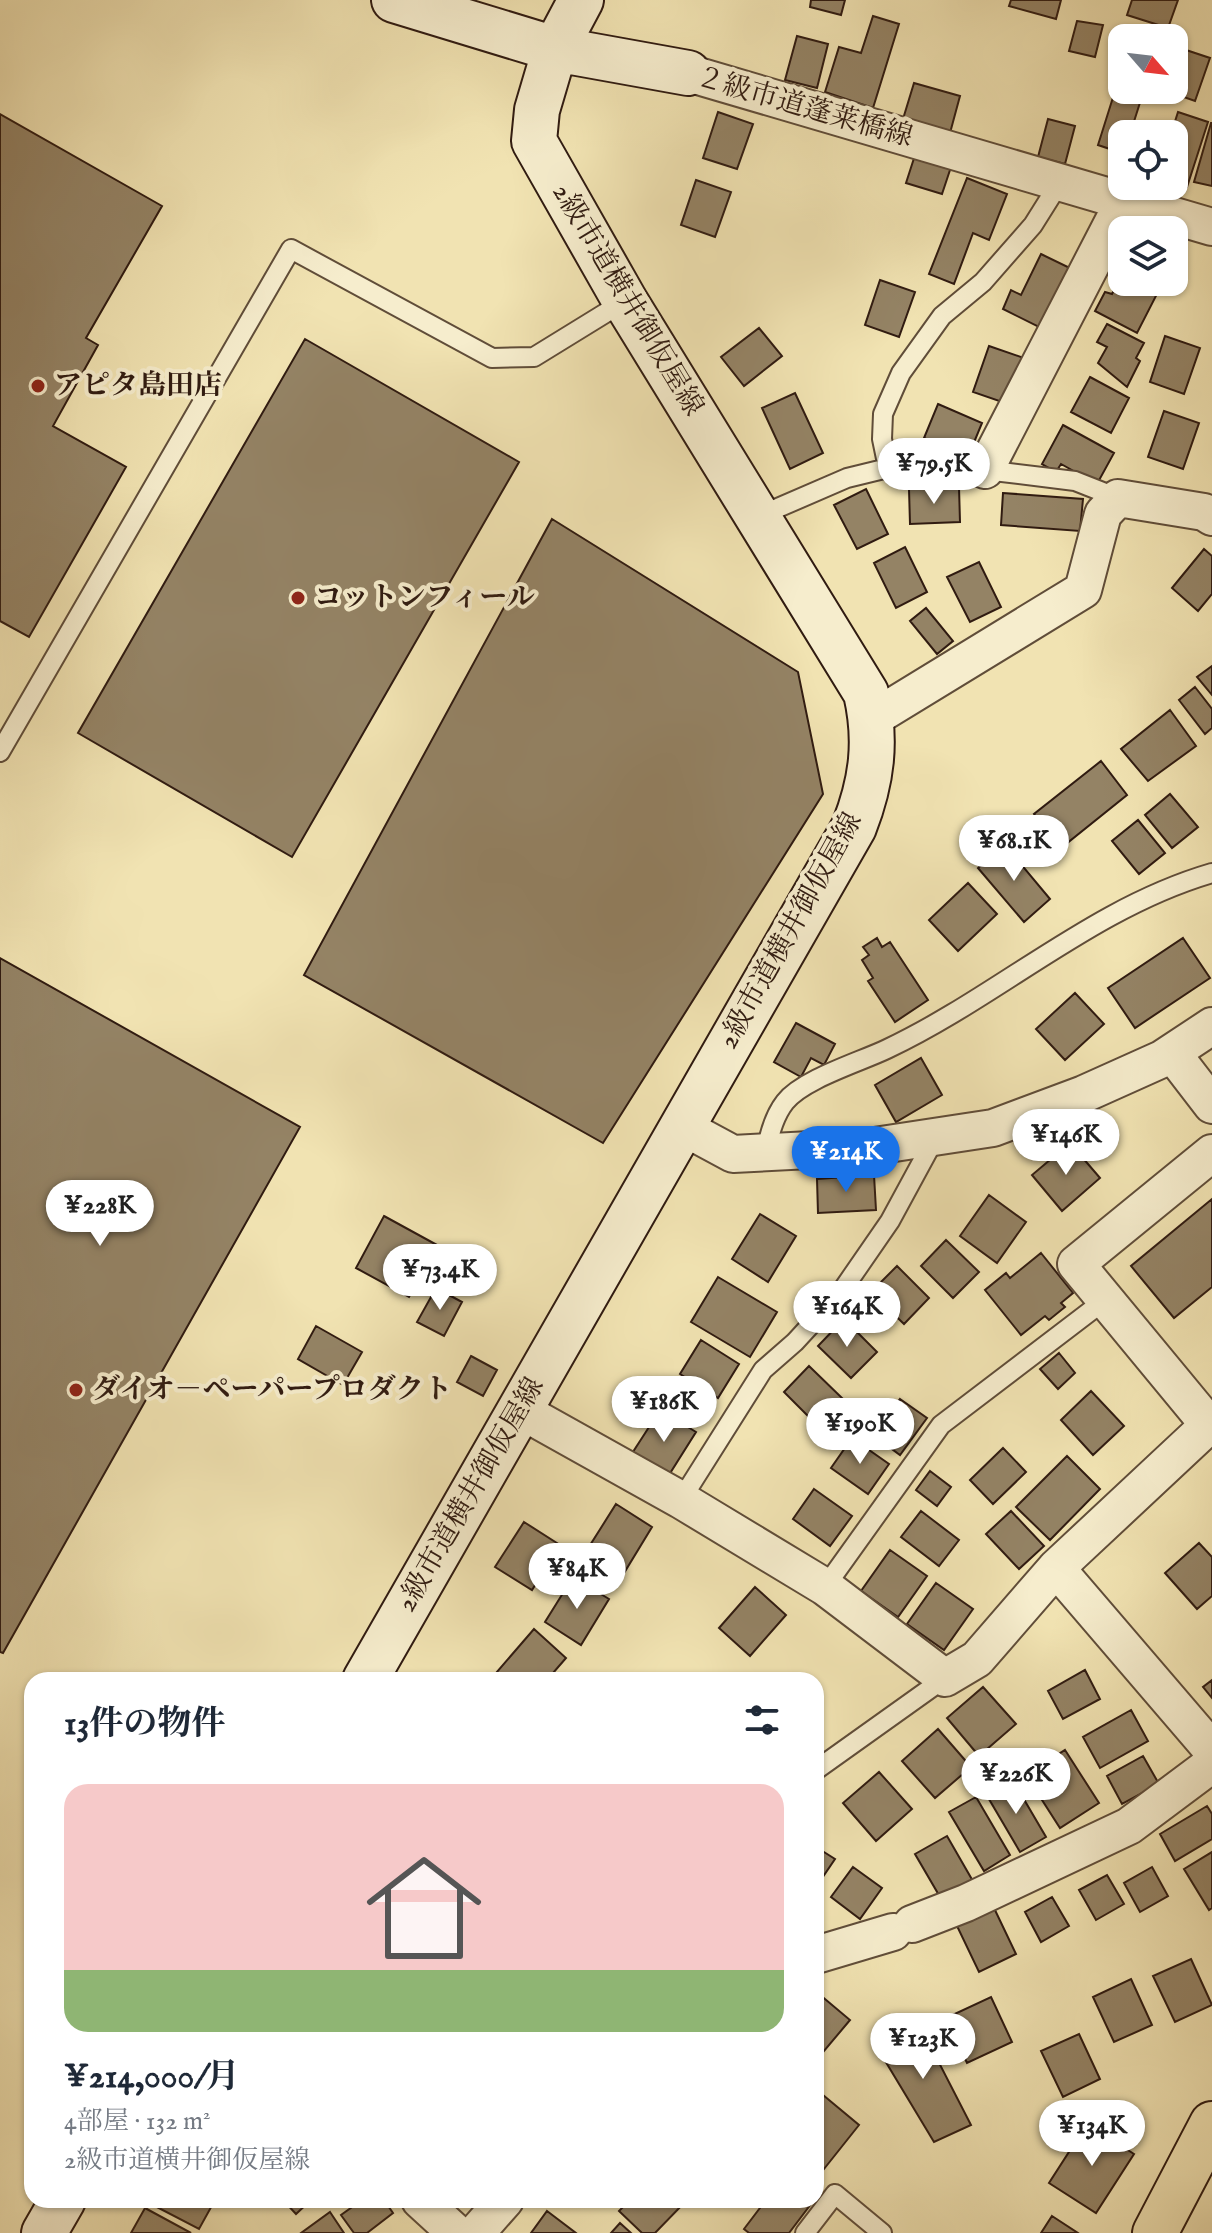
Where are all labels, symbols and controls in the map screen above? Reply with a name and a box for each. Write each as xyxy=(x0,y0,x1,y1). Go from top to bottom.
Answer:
north arrow xyxy=(1108,24,1188,104)
map controls xyxy=(1108,24,1188,296)
street label: ２級市道蓬莱橋線 xyxy=(692,60,916,156)
button: locate xyxy=(1108,120,1188,200)
street label: 2級市道横井御仮屋線 xyxy=(544,177,710,423)
button: layers xyxy=(1108,216,1188,296)
place label: アピタ島田店 xyxy=(54,369,222,404)
marker: アピタ島田店 xyxy=(29,377,47,395)
pin: ¥79.5K xyxy=(869,438,999,506)
text: ¥79.5K xyxy=(896,447,972,480)
place label: コットンフィール xyxy=(314,581,535,616)
marker: コットンフィール xyxy=(289,589,307,607)
street label: 2級市道横井御仮屋線 xyxy=(711,807,871,1055)
pin: ¥68.1K xyxy=(949,815,1079,883)
text: ¥68.1K xyxy=(977,824,1051,857)
pin: ¥146K xyxy=(1010,1109,1122,1177)
text: ¥146K xyxy=(1030,1118,1102,1151)
pin: ¥214K xyxy=(790,1126,902,1194)
text: ¥214K xyxy=(810,1135,882,1168)
pin: ¥228K xyxy=(44,1180,156,1248)
text: ¥228K xyxy=(64,1189,136,1222)
pin: ¥73.4K xyxy=(375,1244,505,1312)
text: ¥73.4K xyxy=(401,1253,479,1286)
pin: ¥164K xyxy=(791,1281,903,1349)
text: ¥164K xyxy=(811,1290,883,1323)
street label: 2級市道横井御仮屋線 xyxy=(390,1371,552,1619)
place label: ダイオ－ペーパープロダクト xyxy=(92,1373,452,1408)
pin: ¥186K xyxy=(608,1376,720,1444)
marker: ダイオ－ペーパープロダクト xyxy=(67,1381,85,1399)
text: ¥186K xyxy=(630,1385,698,1418)
pin: ¥190K xyxy=(804,1398,916,1466)
text: ¥190K xyxy=(824,1407,896,1440)
pin: ¥84K xyxy=(530,1543,624,1611)
text: ¥84K xyxy=(547,1552,607,1585)
icon: filters xyxy=(740,1698,784,1742)
text: 13件の物件 xyxy=(64,1703,225,1746)
pin: ¥226K xyxy=(960,1748,1072,1816)
text: ¥226K xyxy=(979,1757,1053,1790)
icon: home xyxy=(352,1836,496,1980)
pin: ¥123K xyxy=(867,2013,979,2081)
text: ¥123K xyxy=(888,2022,958,2055)
text: ¥214,000/月 xyxy=(64,2056,240,2099)
pin: ¥134K xyxy=(1036,2100,1148,2168)
text: 4部屋 · 132 m² xyxy=(64,2105,210,2138)
text: ¥134K xyxy=(1057,2109,1127,2142)
text: 2級市道横井御仮屋線 xyxy=(64,2144,310,2177)

